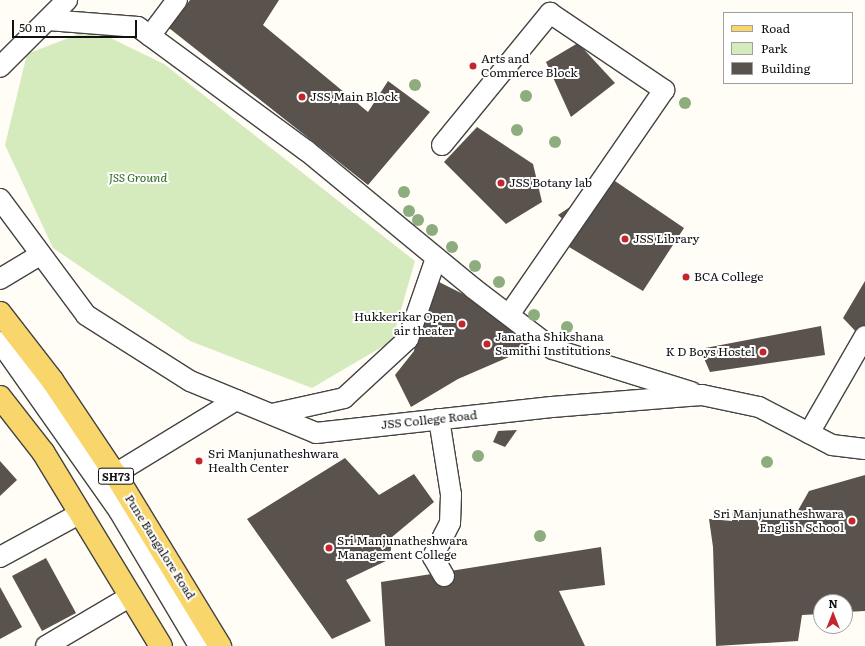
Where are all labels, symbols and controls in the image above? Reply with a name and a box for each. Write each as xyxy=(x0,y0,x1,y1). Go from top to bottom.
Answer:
scale bar xyxy=(14,12,139,38)
legend xyxy=(723,12,853,84)
text: 50 m xyxy=(19,18,46,36)
text: Road xyxy=(761,19,790,37)
text: Park xyxy=(761,39,787,57)
place label: Arts and Commerce Block xyxy=(481,52,578,80)
text: Building xyxy=(761,59,810,77)
marker: Arts and Commerce Block xyxy=(468,61,478,71)
place label: JSS Main Block xyxy=(310,90,398,104)
marker: JSS Main Block xyxy=(297,92,307,102)
park label: JSS Ground xyxy=(109,171,167,185)
place label: JSS Botany lab xyxy=(509,176,592,190)
marker: JSS Botany lab xyxy=(496,178,506,188)
place label: JSS Library xyxy=(633,232,699,246)
marker: JSS Library xyxy=(620,234,630,244)
place label: BCA College xyxy=(694,270,763,284)
marker: BCA College xyxy=(681,272,691,282)
place label: Hukkerikar Open air theater xyxy=(354,310,454,338)
marker: Hukkerikar Open air theater xyxy=(457,319,467,329)
place label: Janatha Shikshana Samithi Institutions xyxy=(495,330,610,358)
marker: Janatha Shikshana Samithi Institutions xyxy=(482,339,492,349)
place label: K D Boys Hostel xyxy=(666,345,755,359)
marker: K D Boys Hostel xyxy=(758,347,768,357)
street label: JSS College Road xyxy=(380,408,478,432)
place label: Sri Manjunatheshwara Health Center xyxy=(208,447,339,475)
marker: Sri Manjunatheshwara Health Center xyxy=(193,455,205,467)
road number: SH73 xyxy=(97,467,135,485)
street label: Pune Bangalore Road xyxy=(122,492,198,602)
place label: Sri Manjunatheshwara English School xyxy=(713,507,844,535)
marker: Sri Manjunatheshwara English School xyxy=(847,516,857,526)
place label: Sri Manjunatheshwara Management College xyxy=(337,534,468,562)
marker: Sri Manjunatheshwara Management College xyxy=(324,543,334,553)
north arrow xyxy=(813,594,853,634)
text: N xyxy=(828,595,838,611)

